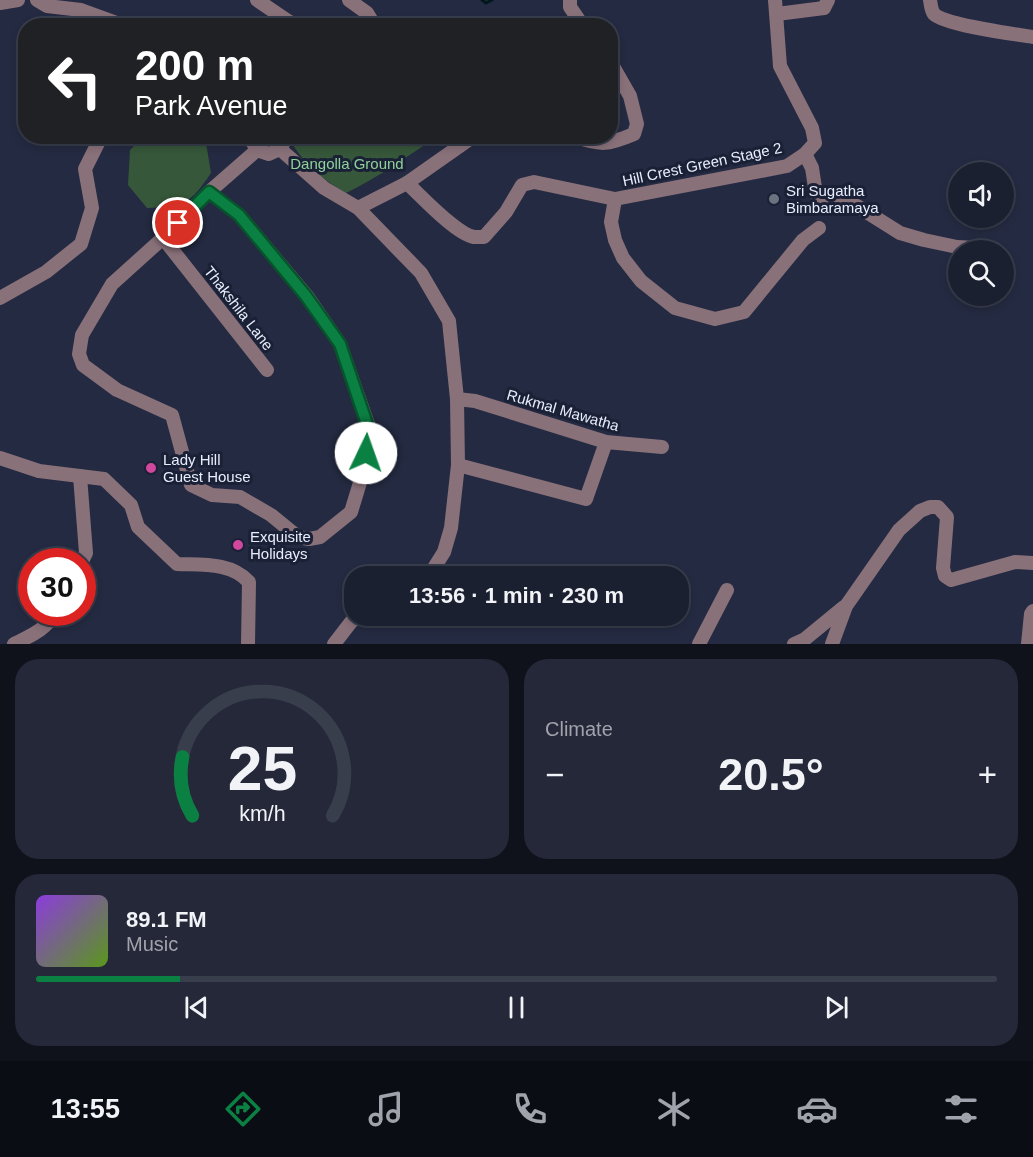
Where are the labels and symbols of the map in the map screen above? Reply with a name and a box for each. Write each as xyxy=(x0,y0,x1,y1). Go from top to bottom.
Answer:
street label: Hill Crest Green Stage 2 xyxy=(621,139,783,189)
park label: Dangolla Ground xyxy=(290,155,404,172)
place label: Sri Sugatha Bimbaramaya xyxy=(786,182,879,216)
marker: Sri Sugatha Bimbaramaya xyxy=(767,192,781,206)
pin xyxy=(152,197,203,248)
street label: Thakshila Lane xyxy=(201,263,277,353)
street label: Rukmal Mawatha xyxy=(505,386,622,434)
position arrow xyxy=(334,421,398,485)
place label: Lady Hill Guest House xyxy=(163,451,251,485)
marker: Lady Hill Guest House xyxy=(144,461,158,475)
place label: Exquisite Holidays xyxy=(250,528,311,562)
marker: Exquisite Holidays xyxy=(231,538,245,552)
speed limit sign: 30 xyxy=(18,548,96,626)

